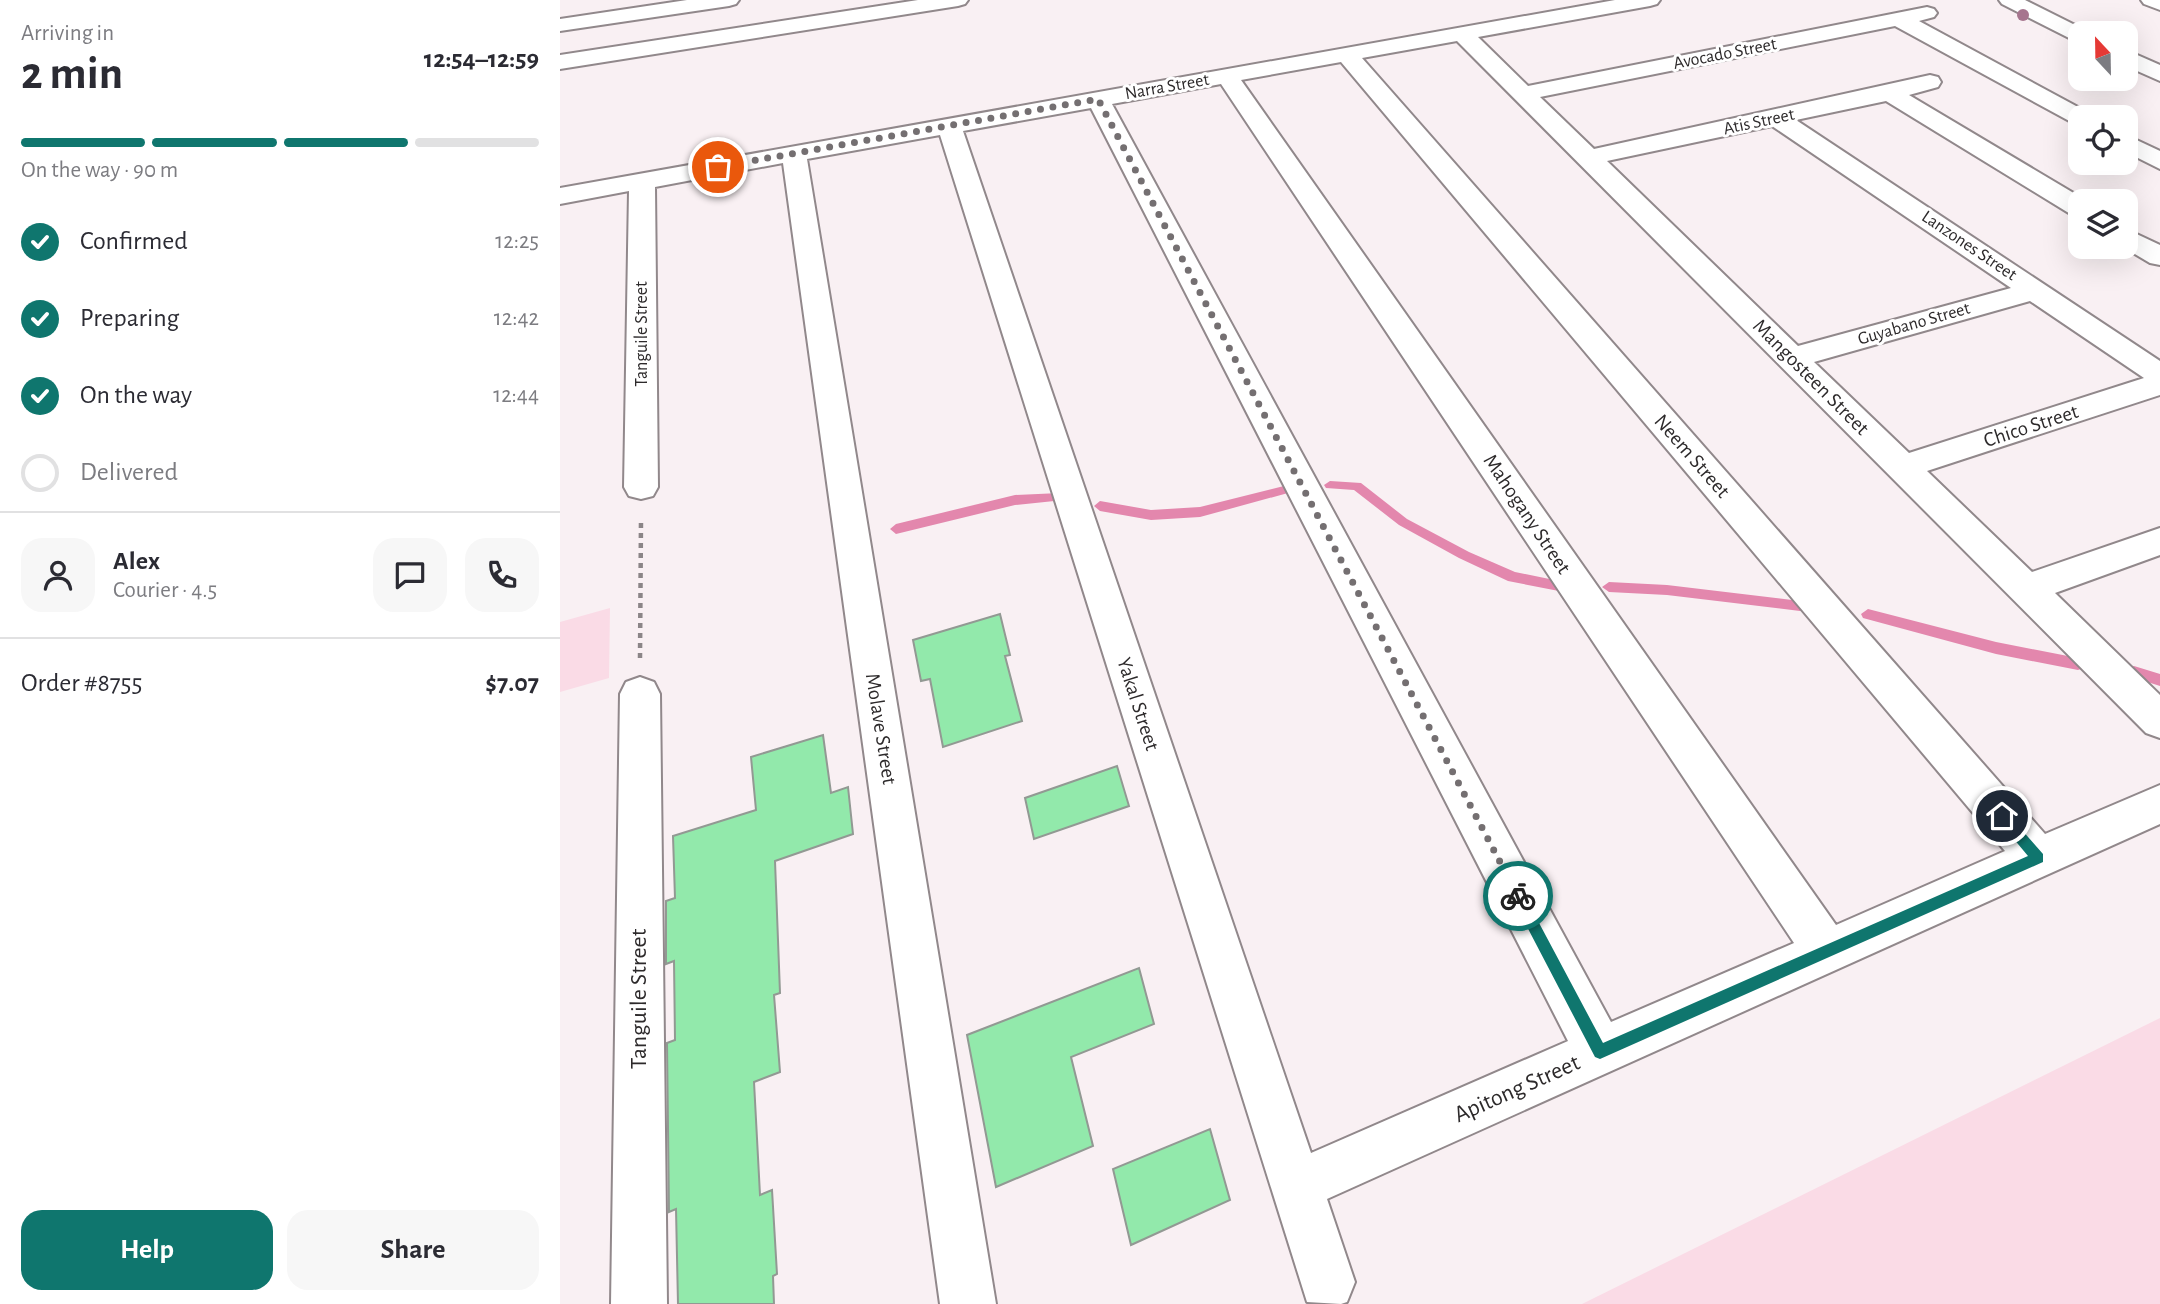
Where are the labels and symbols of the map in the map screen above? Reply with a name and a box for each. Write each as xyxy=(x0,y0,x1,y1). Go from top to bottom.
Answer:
north arrow xyxy=(2068,21,2138,91)
street label: Avocado Street xyxy=(1672,35,1778,73)
street label: Narra Street xyxy=(1123,71,1211,103)
street label: Atis Street xyxy=(1722,106,1796,138)
pin xyxy=(688,137,748,197)
street label: Lanzones Street xyxy=(1918,208,2020,284)
street label: Tanguile Street xyxy=(633,281,651,387)
street label: Guyabano Street xyxy=(1856,299,1972,349)
street label: Mangosteen Street xyxy=(1749,315,1873,439)
street label: Chico Street xyxy=(1981,401,2081,451)
street label: Neem Street xyxy=(1650,410,1734,502)
street label: Mahogany Street xyxy=(1479,450,1575,578)
street label: Yakal Street xyxy=(1113,655,1163,753)
street label: Molave Street xyxy=(862,672,900,786)
pin xyxy=(1972,786,2032,846)
courier xyxy=(1483,861,1553,931)
street label: Tanguile Street xyxy=(627,928,651,1069)
street label: Apitong Street xyxy=(1451,1050,1584,1127)

